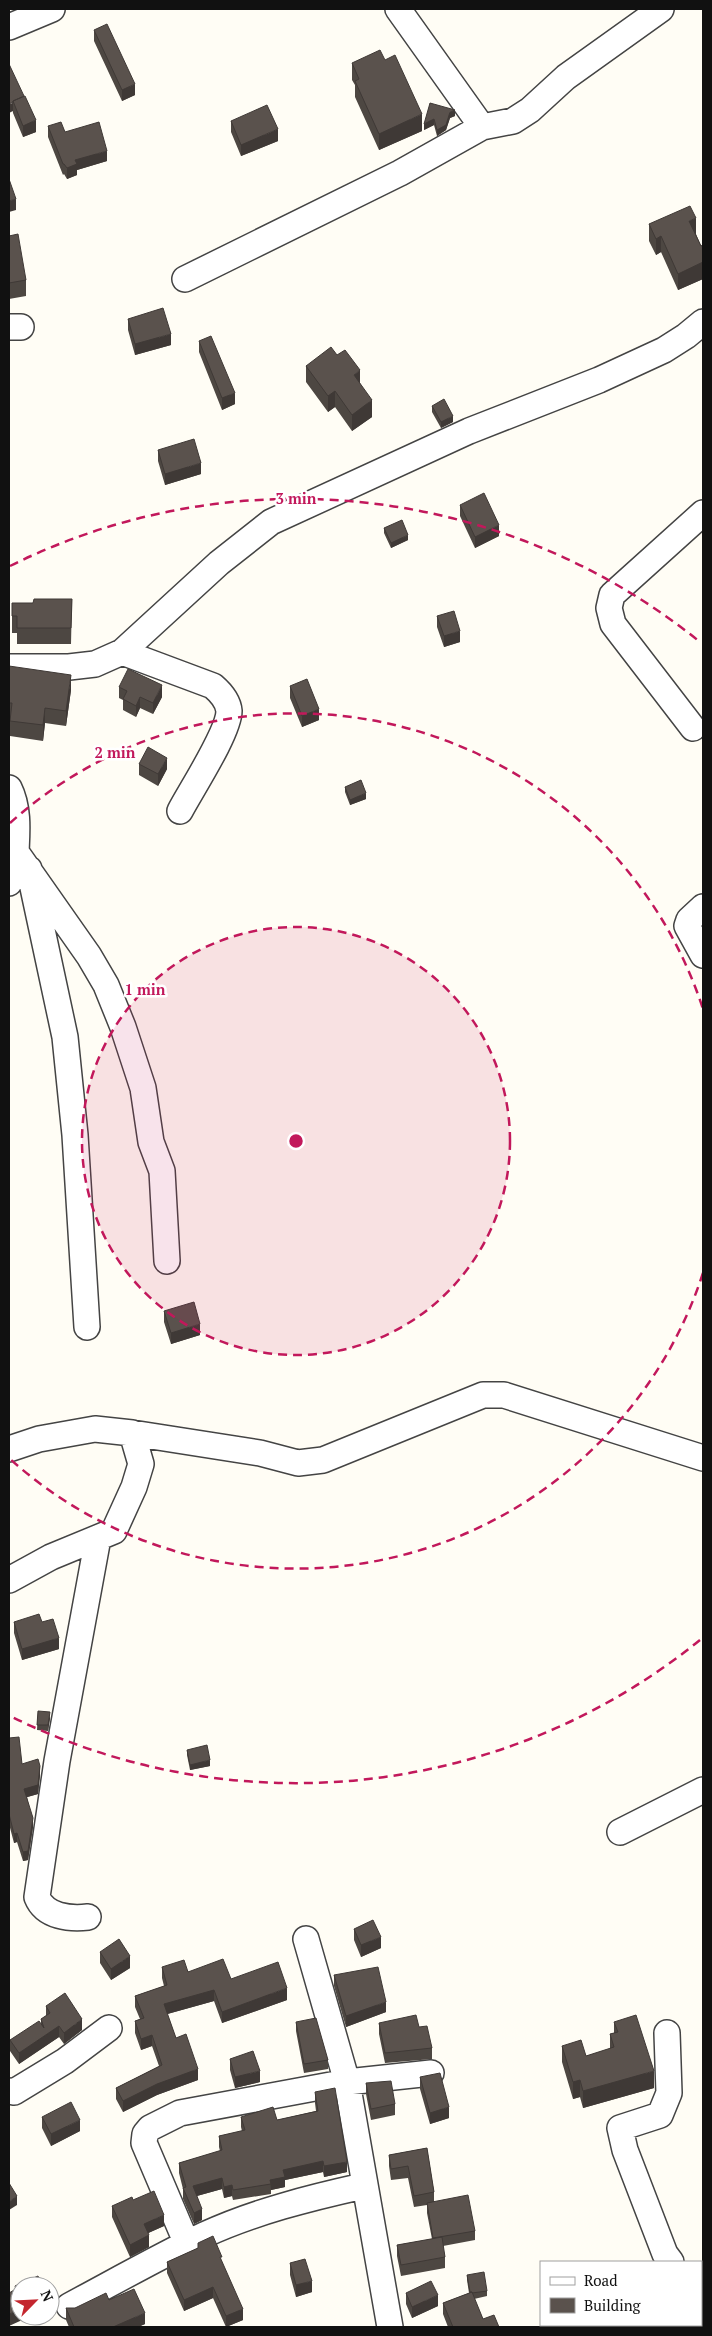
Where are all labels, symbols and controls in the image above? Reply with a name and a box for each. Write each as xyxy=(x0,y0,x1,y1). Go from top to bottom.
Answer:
text: 3 min xyxy=(275,488,317,508)
text: 2 min xyxy=(94,742,136,762)
text: 1 min xyxy=(124,979,166,999)
centre of rings xyxy=(287,1132,305,1150)
legend xyxy=(540,2261,702,2326)
text: Road xyxy=(584,2270,617,2290)
north arrow xyxy=(10,2276,60,2326)
text: N xyxy=(36,2287,58,2305)
text: Building xyxy=(584,2295,642,2315)

